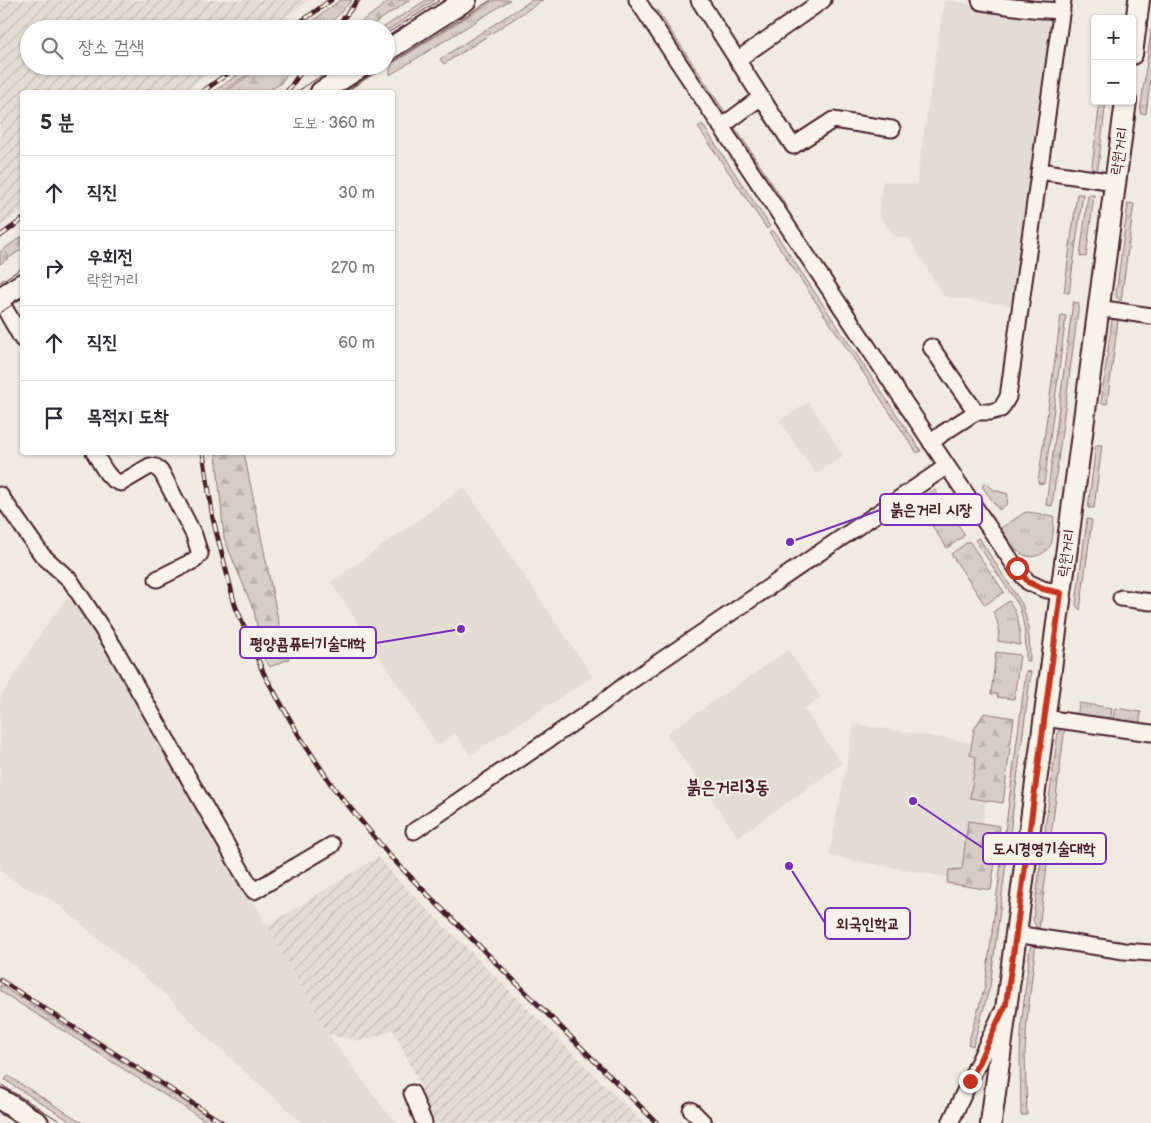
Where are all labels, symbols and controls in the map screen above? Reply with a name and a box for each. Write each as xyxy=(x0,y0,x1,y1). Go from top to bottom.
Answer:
map controls xyxy=(1091,15,1136,105)
button: + xyxy=(1091,15,1136,60)
search box xyxy=(20,20,395,75)
icon: search xyxy=(38,34,66,62)
text: 장소 검색 xyxy=(78,36,144,59)
button: − xyxy=(1091,60,1136,105)
text: 5 분 xyxy=(40,110,75,135)
text: 도보 · 360 m xyxy=(292,114,375,133)
street label: 락원거리 xyxy=(1107,126,1132,176)
icon: ahead xyxy=(40,179,68,207)
text: 직진 xyxy=(87,181,118,204)
text: 30 m xyxy=(338,184,375,203)
text: 우회전 xyxy=(87,246,133,269)
icon: right xyxy=(40,254,68,282)
text: 270 m xyxy=(331,259,375,278)
text: 락원거리 xyxy=(87,271,139,290)
icon: ahead xyxy=(40,329,68,357)
text: 직진 xyxy=(87,331,118,354)
text: 60 m xyxy=(338,334,375,353)
icon: arrive xyxy=(40,404,68,432)
text: 목적지 도착 xyxy=(87,406,169,429)
callout: 붉은거리 시장 xyxy=(880,494,982,525)
text: 붉은거리 시장 xyxy=(890,501,972,520)
street label: 락원거리 xyxy=(1054,528,1079,578)
route start xyxy=(1006,557,1029,580)
callout: 평양콤퓨터기술대학 xyxy=(240,627,376,658)
text: 평양콤퓨터기술대학 xyxy=(250,635,366,654)
district label: 붉은거리3동 xyxy=(687,777,769,798)
callout: 도시경영기술대학 xyxy=(983,833,1106,864)
text: 도시경영기술대학 xyxy=(993,840,1096,859)
callout: 외국인학교 xyxy=(825,908,910,939)
text: 외국인학교 xyxy=(836,915,900,934)
route end xyxy=(959,1070,982,1093)

